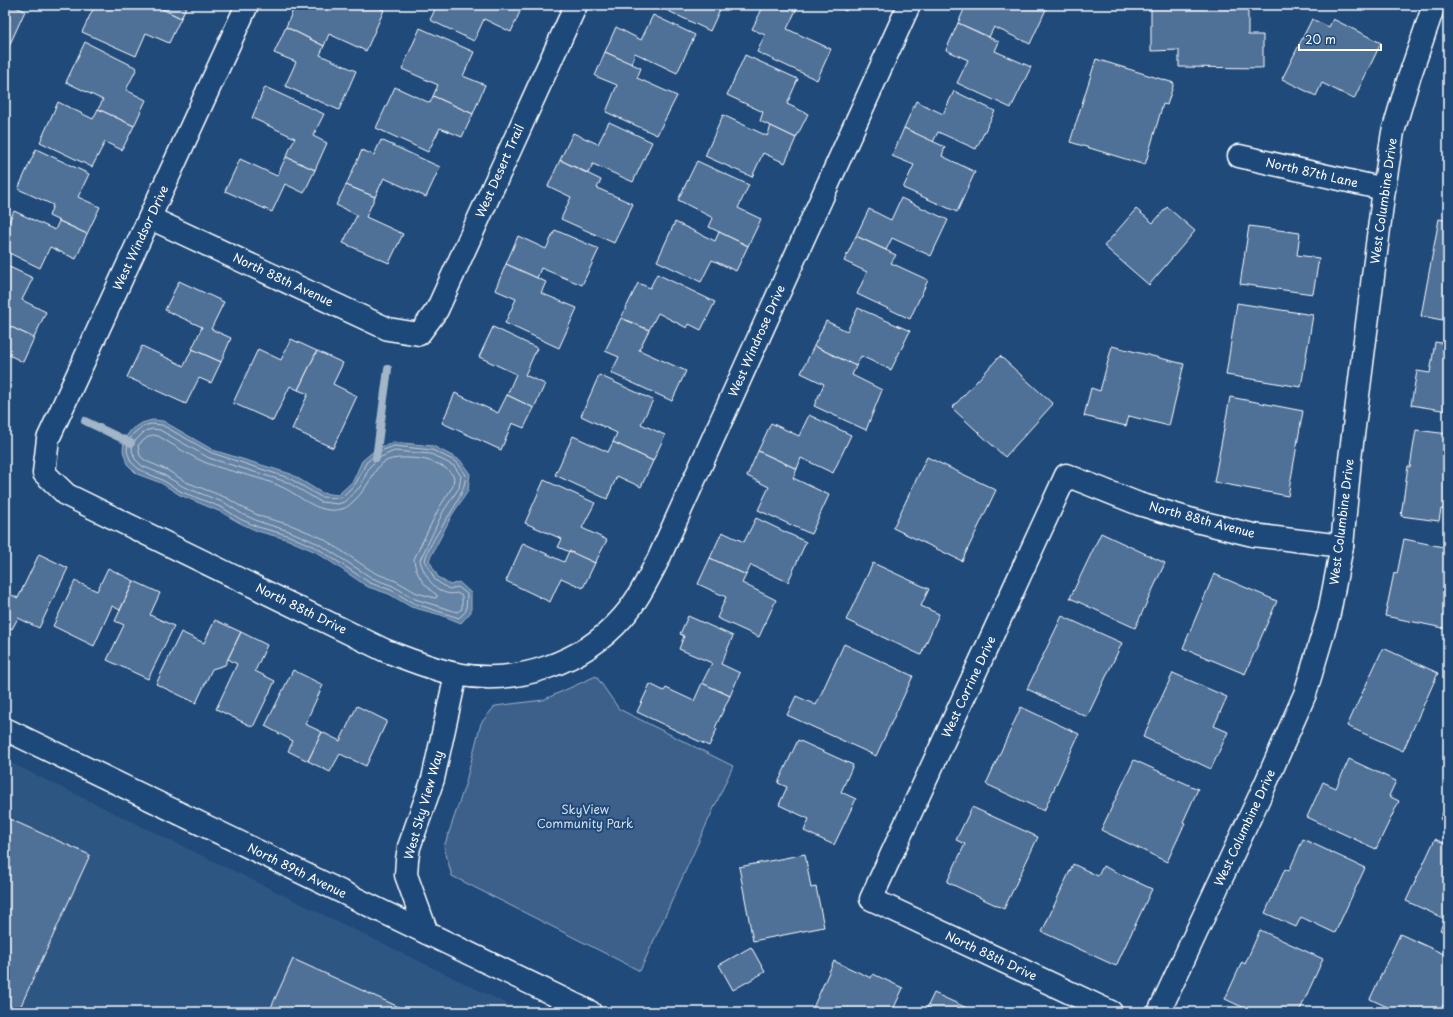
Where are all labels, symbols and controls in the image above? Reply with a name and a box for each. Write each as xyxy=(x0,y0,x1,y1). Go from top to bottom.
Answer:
scale bar xyxy=(1299,26,1381,52)
text: 20 m xyxy=(1305,30,1336,48)
street label: West Desert Trail xyxy=(470,121,528,220)
street label: West Columbine Drive xyxy=(1365,137,1401,265)
street label: North 87th Lane xyxy=(1264,153,1360,191)
street label: West Windsor Drive xyxy=(108,182,172,293)
street label: North 88th Avenue xyxy=(230,248,337,310)
street label: West Windrose Drive xyxy=(723,282,789,399)
street label: West Columbine Drive xyxy=(1324,458,1358,586)
street label: North 88th Avenue xyxy=(1147,496,1258,542)
street label: North 88th Drive xyxy=(253,578,350,638)
street label: West Corrine Drive xyxy=(937,633,1000,741)
street label: West Sky View Way xyxy=(399,748,447,862)
street label: West Columbine Drive xyxy=(1209,766,1279,889)
park label: SkyView Community Park xyxy=(537,800,633,832)
street label: North 89th Avenue xyxy=(245,838,351,902)
street label: North 88th Drive xyxy=(943,926,1040,984)

